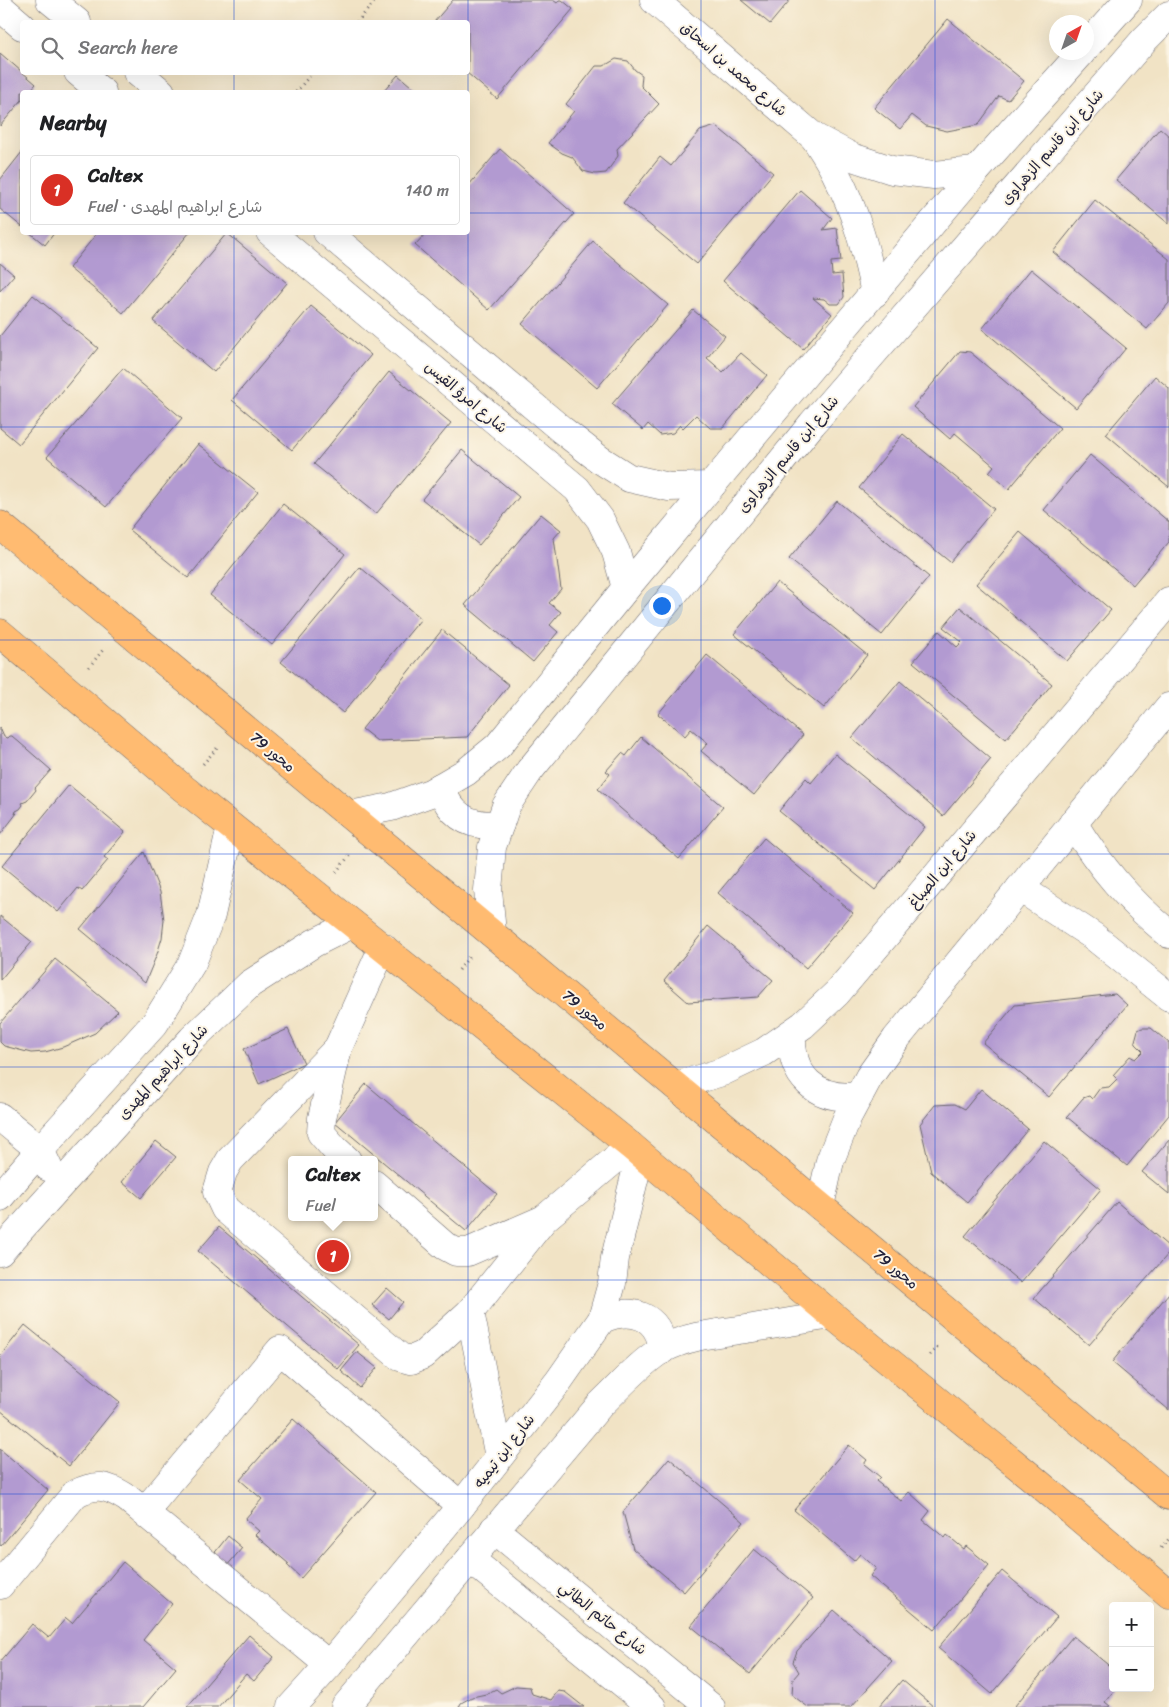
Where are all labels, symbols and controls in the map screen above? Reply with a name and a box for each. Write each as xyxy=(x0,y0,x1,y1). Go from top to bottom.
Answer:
street label: شارع محمد بن اسحاق xyxy=(675,15,793,123)
north arrow xyxy=(1049,15,1094,60)
search box xyxy=(20,20,470,75)
text: Search here xyxy=(78,31,178,64)
icon: search xyxy=(38,34,66,62)
street label: شارع ابن قاسم الزهراوى xyxy=(994,83,1110,211)
text: Nearby xyxy=(40,104,106,142)
text: Caltex xyxy=(88,159,143,192)
text: 1 xyxy=(54,176,60,205)
text: 140 m xyxy=(406,176,449,205)
text: Fuel · شارع ابراهيم المهدى xyxy=(88,192,262,221)
street label: شارع امرؤ القيس xyxy=(419,354,513,440)
street label: شارع ابن قاسم الزهراوى xyxy=(731,389,845,519)
your location xyxy=(649,593,675,619)
street label: محور 79 xyxy=(244,725,302,779)
street label: شارع ابن الصباغ xyxy=(901,823,983,915)
street label: محور 79 xyxy=(556,983,614,1037)
street label: شارع ابراهيم المهدى xyxy=(111,1018,215,1126)
popup xyxy=(288,1156,378,1221)
text: Caltex xyxy=(306,1158,360,1191)
text: Fuel xyxy=(306,1191,336,1220)
pin: 1 xyxy=(317,1237,349,1275)
street label: محور 79 xyxy=(867,1242,925,1296)
street label: شارع ابن تيميه xyxy=(466,1408,542,1494)
street label: شارع حاتم الطائي xyxy=(553,1574,653,1662)
map controls xyxy=(1109,1602,1154,1692)
button: + xyxy=(1109,1602,1154,1647)
button: − xyxy=(1109,1647,1154,1692)

